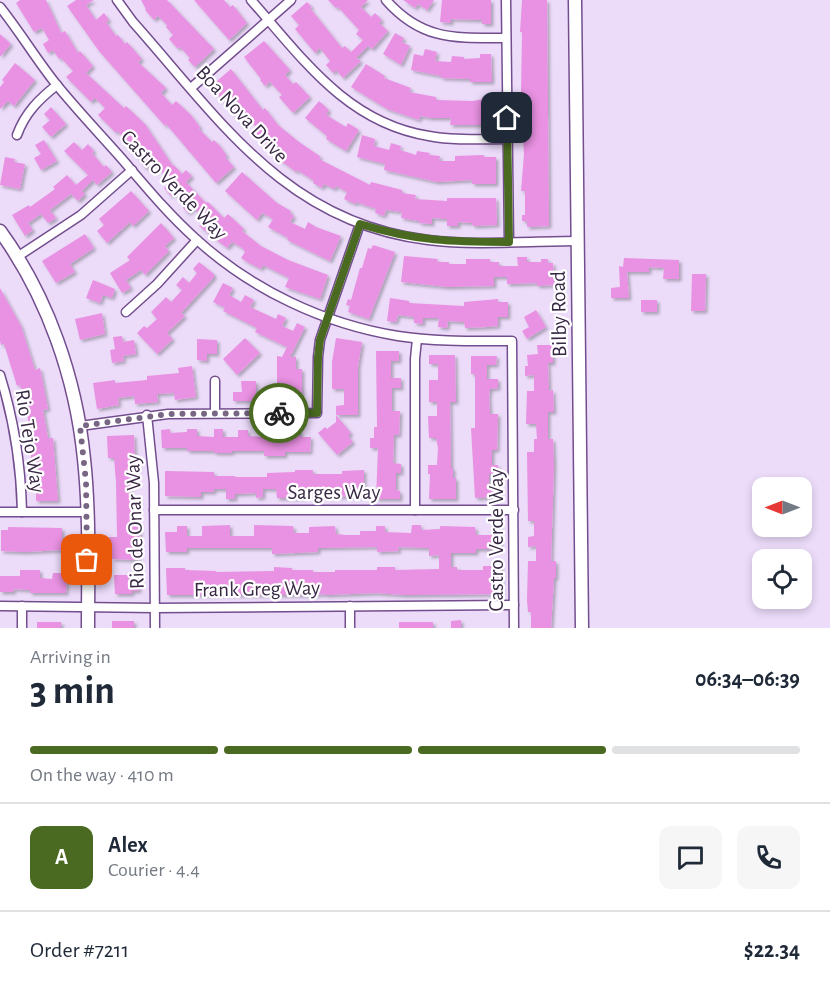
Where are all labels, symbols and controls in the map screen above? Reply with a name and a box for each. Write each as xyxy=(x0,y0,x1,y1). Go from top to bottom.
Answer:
street label: Boa Nova Drive xyxy=(192,62,292,166)
pin xyxy=(481,92,532,143)
icon: home xyxy=(490,101,523,134)
street label: Castro Verde Way xyxy=(117,126,231,244)
street label: Bilby Road xyxy=(548,271,570,357)
courier xyxy=(249,383,309,443)
street label: Rio Tejo Way xyxy=(11,388,49,494)
icon: bike xyxy=(263,397,296,430)
street label: Rio de Onar Way xyxy=(122,454,148,590)
street label: Castro Verde Way xyxy=(486,468,507,612)
north arrow xyxy=(752,477,812,537)
map controls xyxy=(752,477,812,609)
street label: Sarges Way xyxy=(288,482,380,503)
pin xyxy=(61,534,112,585)
icon: bag xyxy=(70,543,103,576)
button: locate xyxy=(752,549,812,609)
street label: Frank Greg Way xyxy=(194,577,320,601)
text: Arriving in xyxy=(30,647,111,667)
text: 06:34–06:39 xyxy=(695,668,800,690)
text: 3 min xyxy=(30,672,115,711)
text: On the way · 410 m xyxy=(30,765,174,785)
button: chat xyxy=(659,826,722,889)
button: phone xyxy=(737,826,800,889)
text: Alex xyxy=(108,834,148,856)
text: A xyxy=(55,846,68,868)
text: Courier · 4.4 xyxy=(108,860,200,880)
text: Order #7211 xyxy=(30,939,129,961)
text: $22.34 xyxy=(744,939,800,961)

